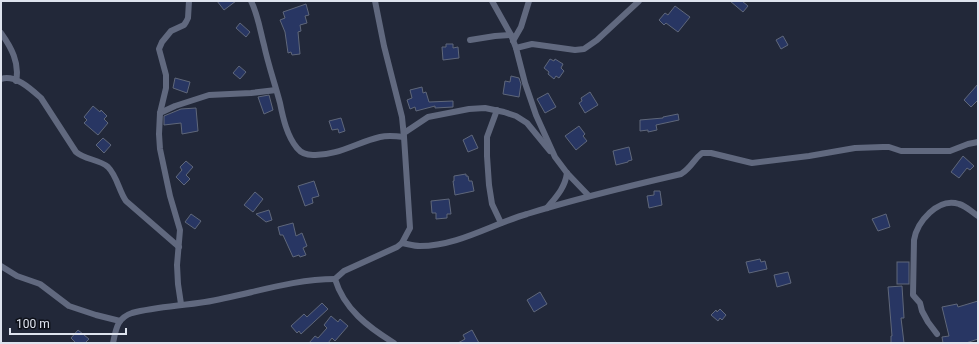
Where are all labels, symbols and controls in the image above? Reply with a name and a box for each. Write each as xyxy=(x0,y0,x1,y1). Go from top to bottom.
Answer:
scale bar xyxy=(10,310,126,336)
text: 100 m xyxy=(16,317,50,331)

